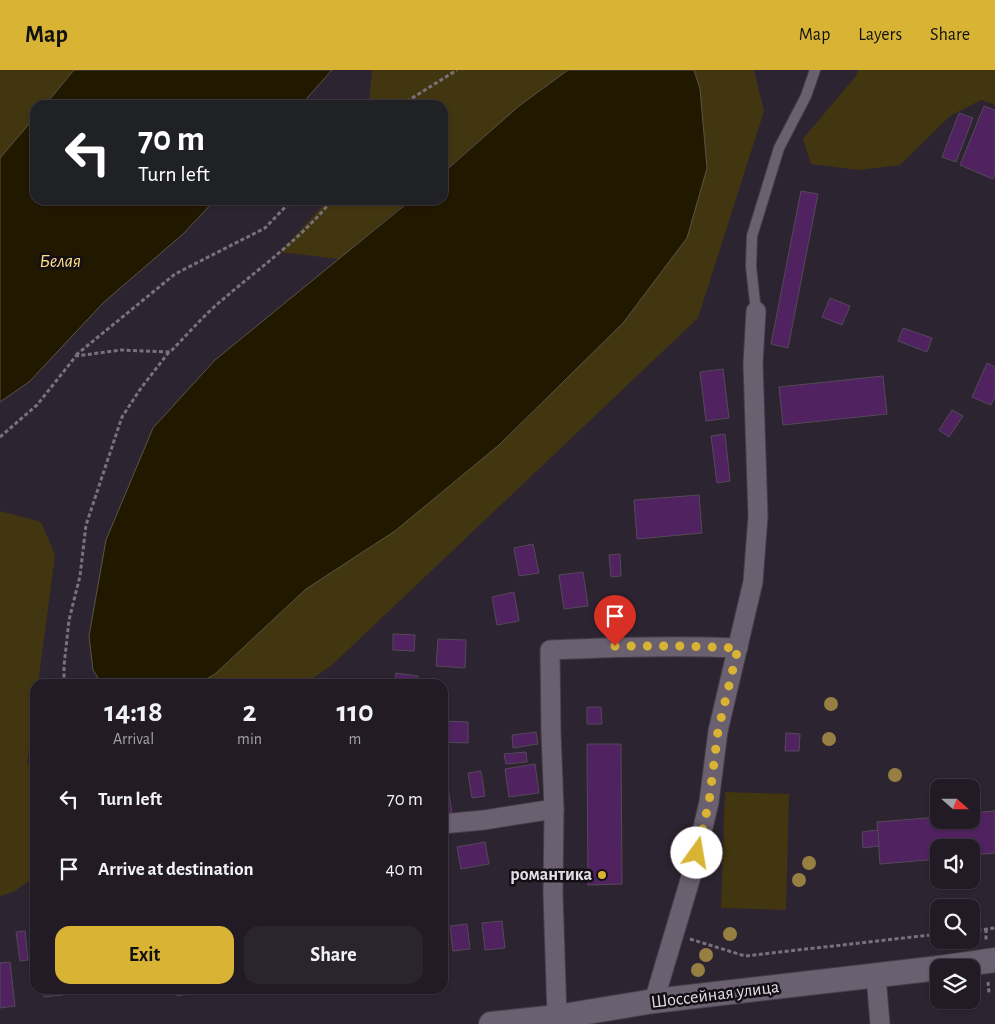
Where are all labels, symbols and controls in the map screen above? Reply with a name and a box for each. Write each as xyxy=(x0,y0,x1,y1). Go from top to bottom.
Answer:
text: Map xyxy=(25,23,68,47)
text: Map xyxy=(799,26,830,44)
text: Layers xyxy=(858,26,902,44)
text: Share xyxy=(930,26,970,44)
icon: left xyxy=(55,120,120,185)
text: 70 m xyxy=(138,122,205,157)
text: Turn left xyxy=(138,163,210,185)
water label: Белая xyxy=(39,252,81,271)
pin xyxy=(594,595,636,646)
icon: arrive xyxy=(601,602,629,630)
text: 14:18 xyxy=(104,697,163,727)
text: 2 xyxy=(242,697,257,727)
text: 110 xyxy=(336,697,374,727)
text: Arrival xyxy=(113,731,154,747)
text: min xyxy=(237,731,262,747)
text: m xyxy=(349,731,361,747)
north arrow xyxy=(930,779,980,829)
map controls xyxy=(930,779,980,1009)
icon: left xyxy=(55,785,83,813)
text: Turn left xyxy=(98,790,162,809)
text: 70 m xyxy=(387,790,423,809)
position arrow xyxy=(670,826,722,878)
button: sound xyxy=(930,839,980,889)
icon: arrive xyxy=(55,855,83,883)
text: Arrive at destination xyxy=(98,860,254,879)
text: 40 m xyxy=(385,860,423,879)
place label: романтика xyxy=(510,866,592,884)
marker: романтика xyxy=(596,869,608,881)
button: search xyxy=(930,899,980,949)
button: Exit xyxy=(55,926,234,984)
button: Share xyxy=(244,926,423,984)
button: layers xyxy=(930,959,980,1009)
street label: Шоссейная улица xyxy=(650,978,780,1012)

